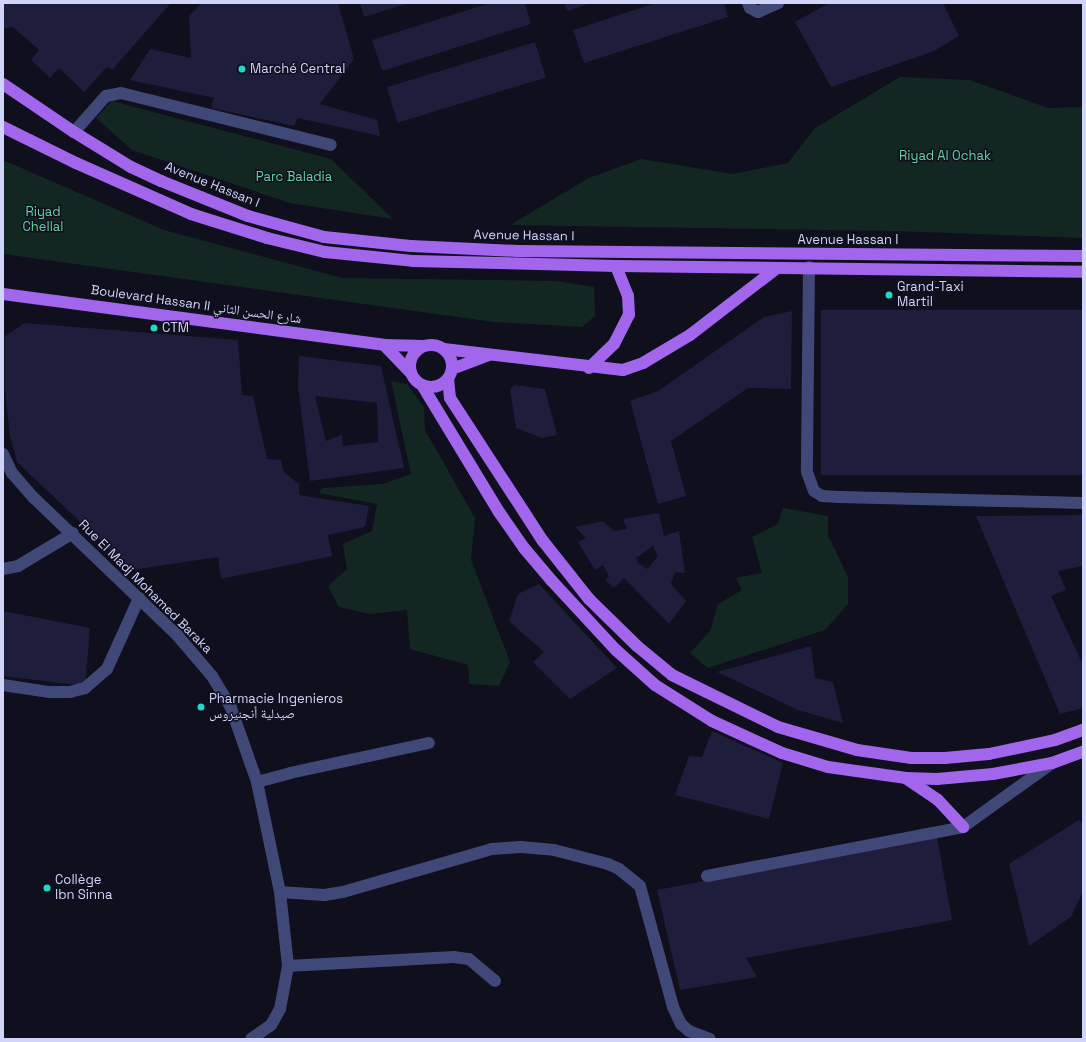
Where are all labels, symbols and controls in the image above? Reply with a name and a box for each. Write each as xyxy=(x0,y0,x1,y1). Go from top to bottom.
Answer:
place label: Marché Central xyxy=(250,61,345,77)
marker: Marché Central xyxy=(237,64,247,74)
park label: Riyad Al Ochak xyxy=(899,148,991,164)
street label: Avenue Hassan I xyxy=(162,159,262,211)
park label: Parc Baladia xyxy=(256,169,332,185)
park label: Riyad Chellal xyxy=(22,205,64,236)
street label: Avenue Hassan I xyxy=(473,227,575,245)
street label: Avenue Hassan I xyxy=(798,232,898,248)
place label: Grand-Taxi Martil xyxy=(897,280,964,311)
street label: Boulevard Hassan II شارع الحسن الثاني xyxy=(90,282,302,328)
marker: Grand-Taxi Martil xyxy=(884,290,894,300)
place label: CTM xyxy=(162,320,189,336)
marker: CTM xyxy=(149,323,159,333)
street label: Rue El Madj Mohamed Baraka xyxy=(75,517,215,657)
place label: Pharmacie Ingenieros صيدلية أنجنيروس xyxy=(209,692,343,723)
marker: Pharmacie Ingenieros صيدلية أنجنيروس xyxy=(196,702,206,712)
place label: Collège Ibn Sinna xyxy=(55,873,112,904)
marker: Collège Ibn Sinna xyxy=(42,883,52,893)

